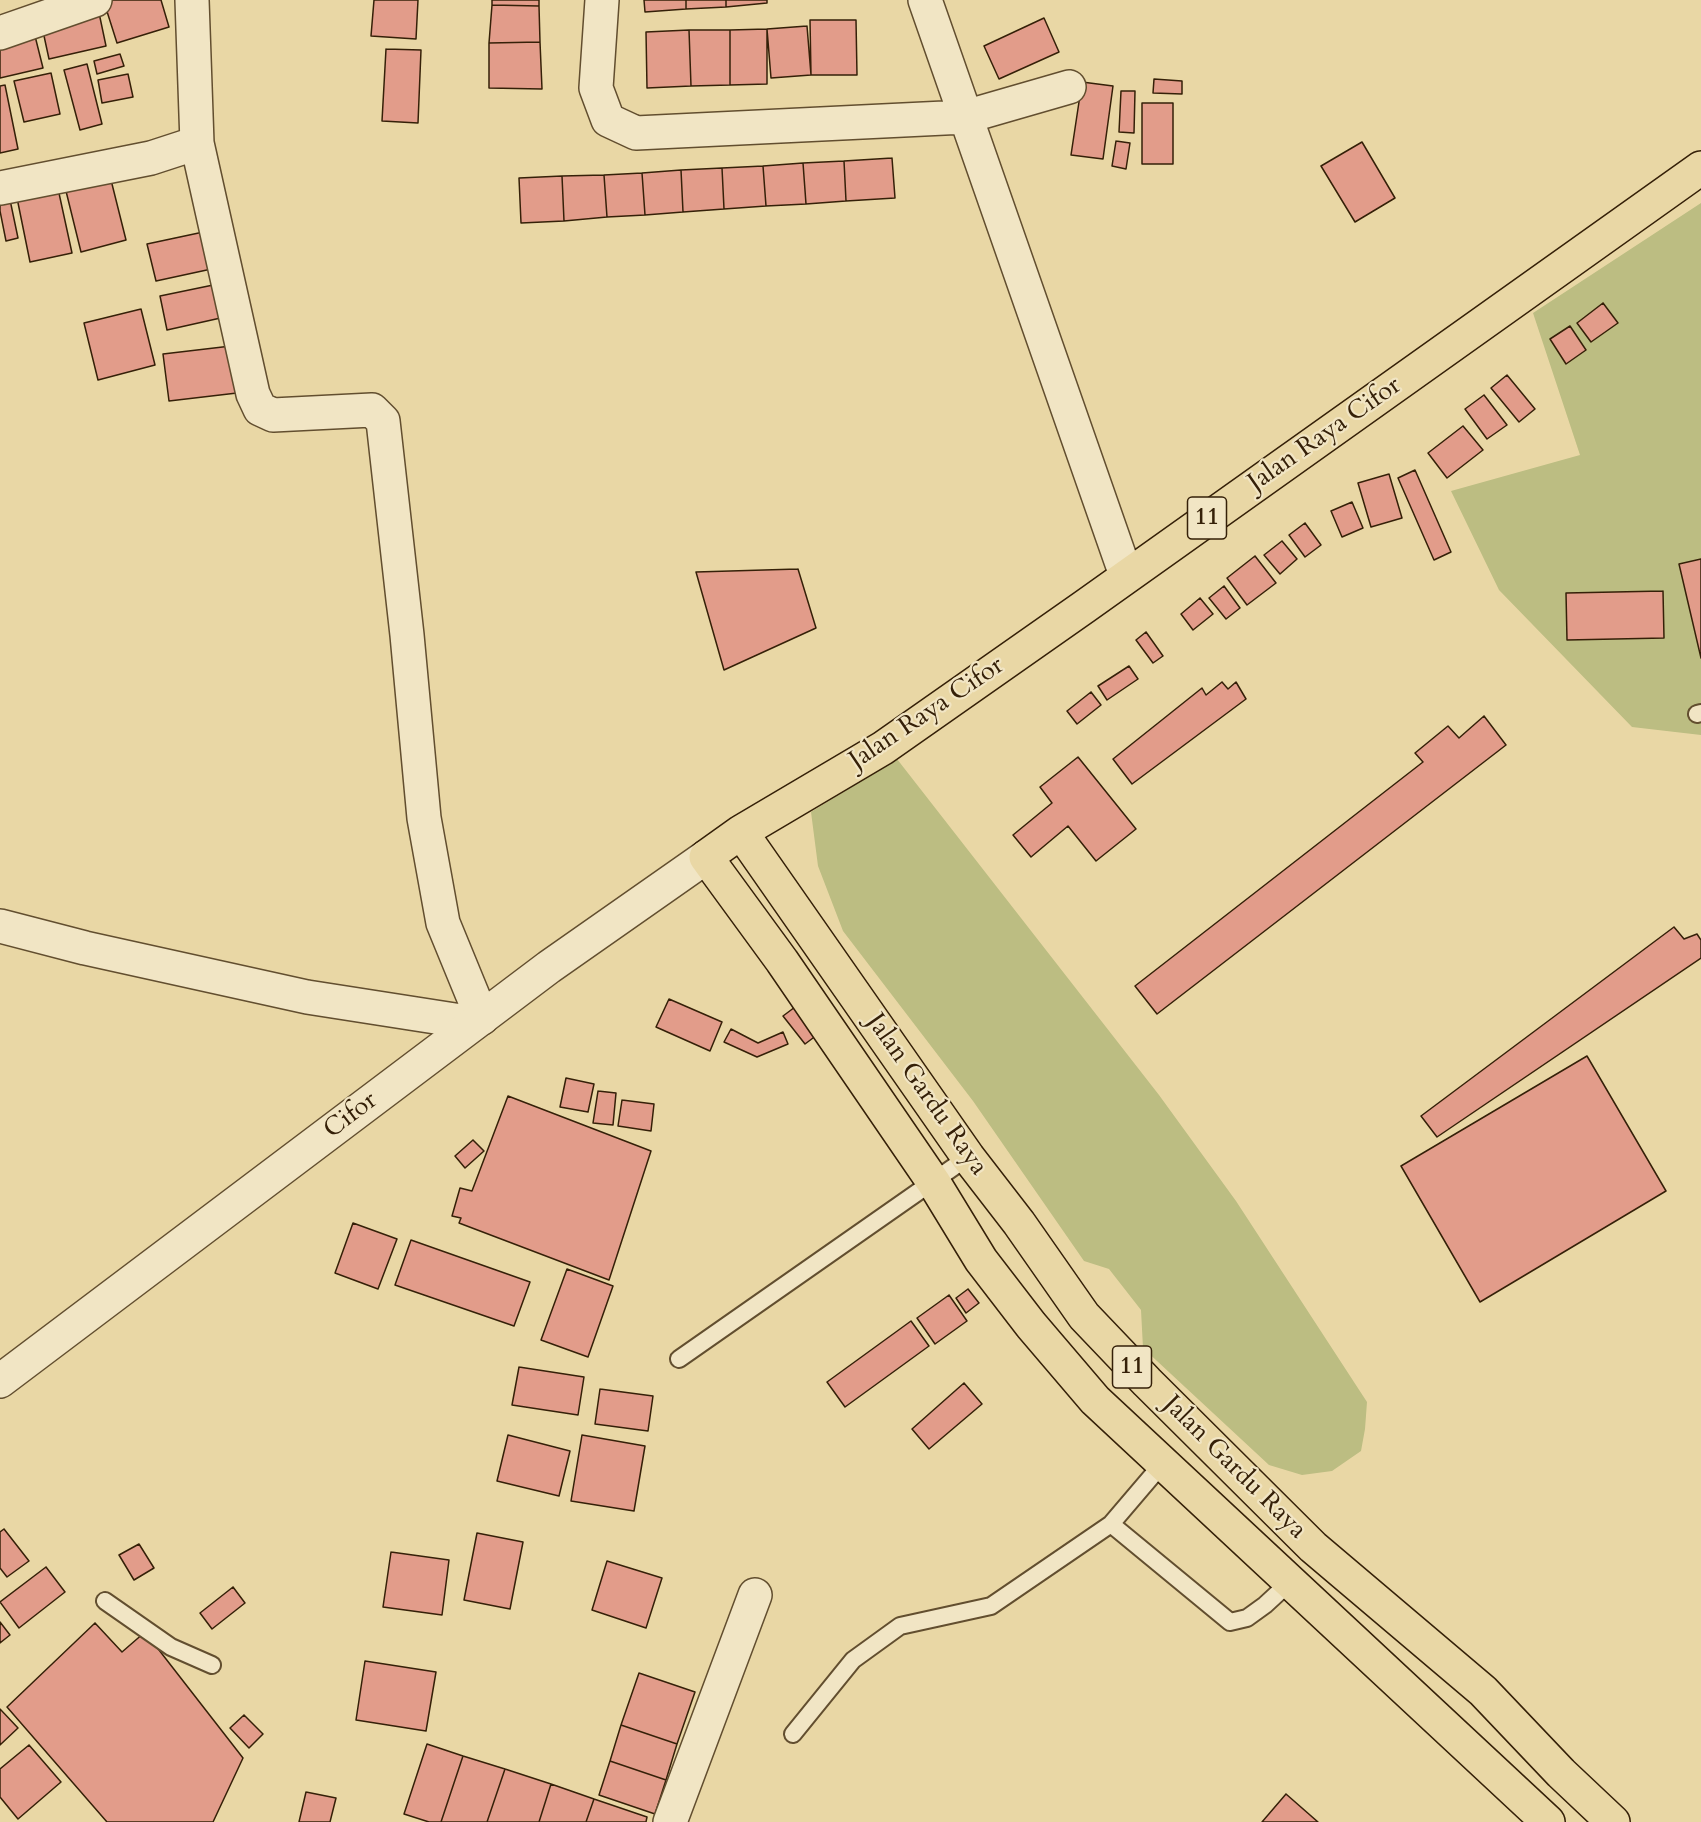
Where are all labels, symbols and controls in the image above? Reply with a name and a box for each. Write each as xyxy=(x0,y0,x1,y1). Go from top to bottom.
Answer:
street label: Jalan Raya Cifor xyxy=(1243,371,1407,499)
road number: 11 xyxy=(1188,497,1226,539)
street label: Jalan Raya Cifor xyxy=(844,651,1010,777)
street label: Jalan Gardu Raya xyxy=(859,1008,993,1182)
street label: Cifor xyxy=(318,1086,384,1146)
road number: 11 xyxy=(1112,1346,1152,1388)
street label: Jalan Gardu Raya xyxy=(1156,1390,1312,1546)

